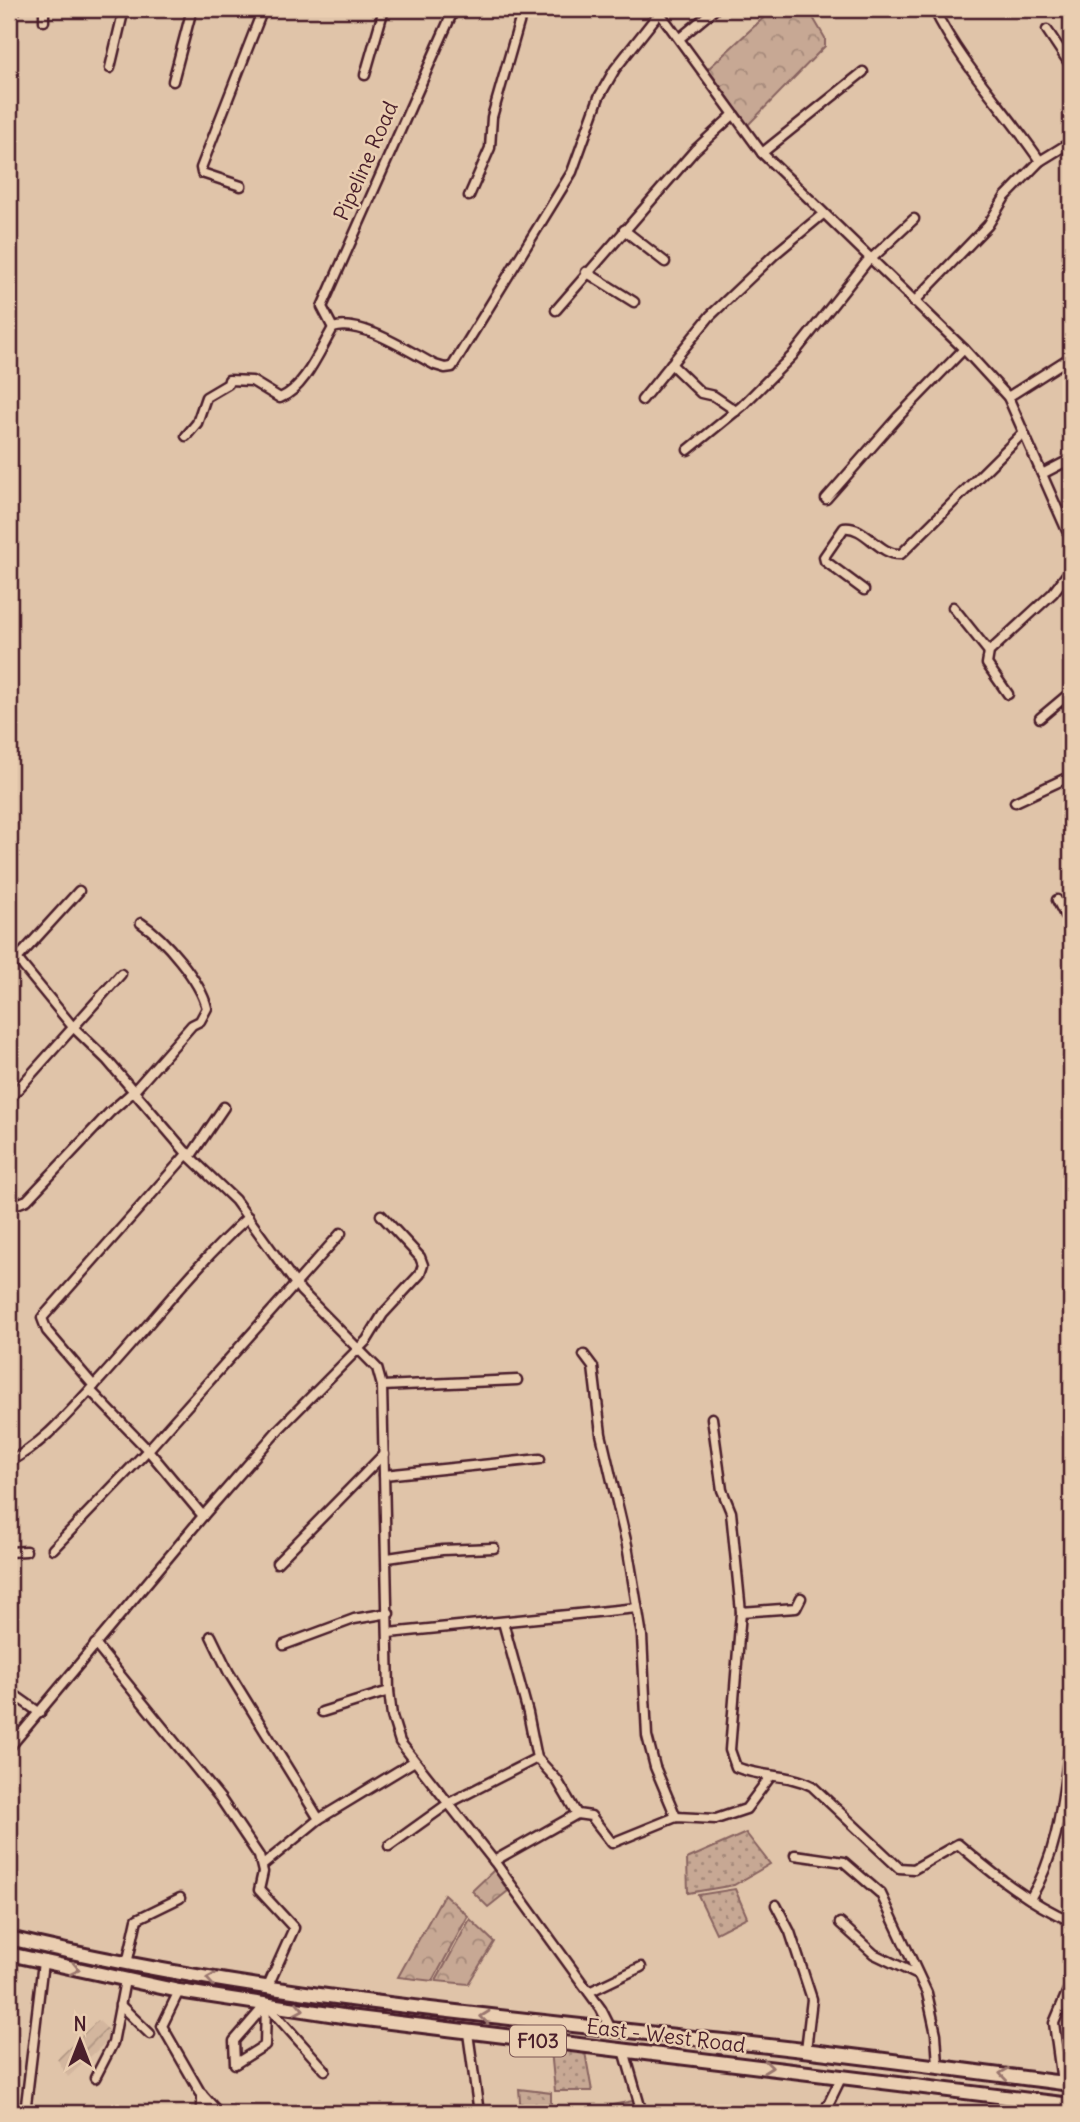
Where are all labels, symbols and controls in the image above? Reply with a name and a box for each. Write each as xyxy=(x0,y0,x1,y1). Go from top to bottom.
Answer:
street label: Pipeline Road xyxy=(327,97,404,225)
one-way arrow xyxy=(69,1961,81,1976)
one-way arrow xyxy=(206,1972,217,1987)
one-way arrow xyxy=(293,2001,305,2016)
north arrow xyxy=(46,2007,116,2076)
one-way arrow xyxy=(480,2010,491,2025)
text: N xyxy=(73,2012,87,2036)
street label: East - West Road xyxy=(585,2012,747,2059)
road number: F103 xyxy=(510,2025,566,2056)
one-way arrow xyxy=(762,2060,774,2075)
one-way arrow xyxy=(998,2067,1010,2082)

